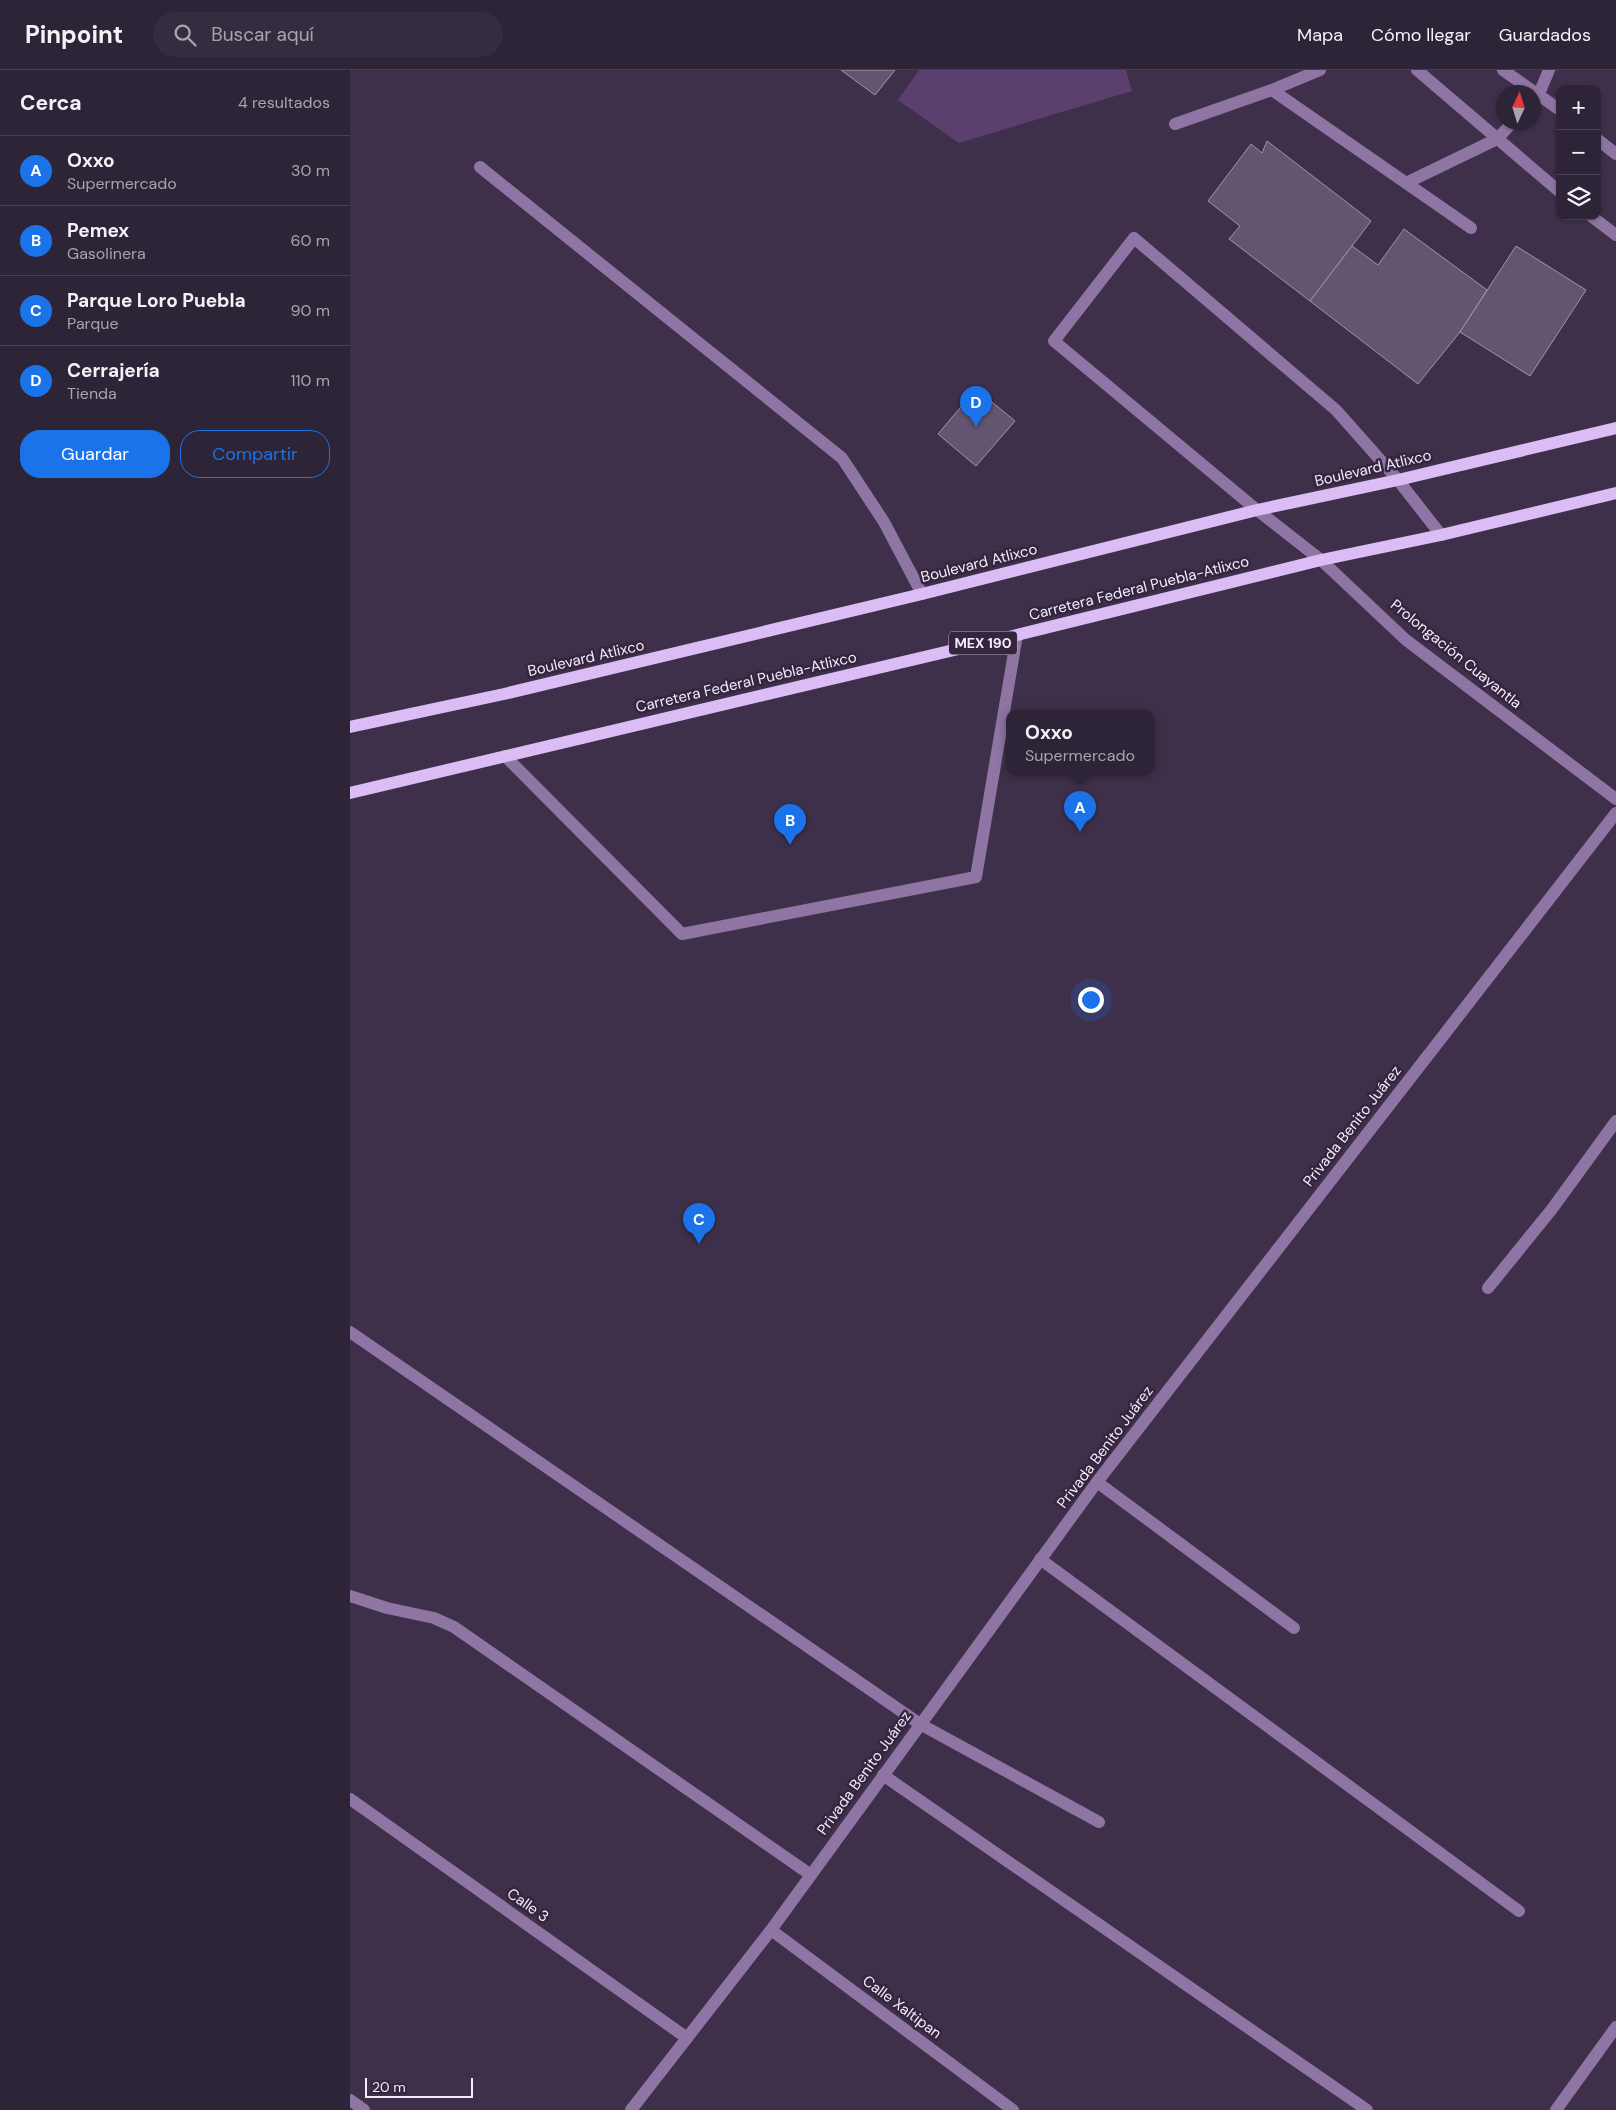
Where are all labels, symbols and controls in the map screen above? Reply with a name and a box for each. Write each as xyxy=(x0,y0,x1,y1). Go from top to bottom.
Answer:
search box xyxy=(153,12,503,57)
text: Pinpoint xyxy=(25,19,123,50)
icon: search xyxy=(171,21,199,49)
text: Buscar aquí xyxy=(211,22,314,47)
text: Mapa xyxy=(1297,23,1343,47)
text: Cómo llegar xyxy=(1371,23,1471,47)
text: Guardados xyxy=(1499,23,1591,47)
north arrow xyxy=(1496,85,1541,130)
map controls xyxy=(1556,85,1601,220)
button: + xyxy=(1556,85,1601,130)
text: Cerca xyxy=(20,89,82,117)
text: 4 resultados xyxy=(238,92,330,113)
button: − xyxy=(1556,130,1601,175)
text: Oxxo xyxy=(67,148,115,173)
text: A xyxy=(30,160,42,181)
text: 30 m xyxy=(291,160,330,181)
text: Supermercado xyxy=(67,173,177,194)
button: layers xyxy=(1556,175,1601,220)
text: Pemex xyxy=(67,218,129,243)
text: B xyxy=(31,230,41,251)
text: 60 m xyxy=(290,230,330,251)
text: Gasolinera xyxy=(67,243,146,264)
text: Parque Loro Puebla xyxy=(67,288,246,313)
text: C xyxy=(30,300,42,321)
text: 90 m xyxy=(290,300,330,321)
text: Parque xyxy=(67,313,119,334)
text: Cerrajería xyxy=(67,358,160,383)
text: D xyxy=(30,370,42,391)
text: 110 m xyxy=(291,370,330,391)
text: Tienda xyxy=(67,383,117,404)
pin: D xyxy=(960,386,992,427)
button: Guardar xyxy=(20,430,170,478)
button: Compartir xyxy=(180,430,330,478)
street label: Boulevard Atlixco xyxy=(1313,445,1433,491)
street label: Boulevard Atlixco xyxy=(919,539,1039,587)
street label: Carretera Federal Puebla-Atlixco xyxy=(1027,551,1251,625)
street label: Prolongación Cuayantla xyxy=(1386,595,1526,713)
road number: MEX 190 xyxy=(949,632,1017,654)
street label: Boulevard Atlixco xyxy=(526,635,646,681)
street label: Carretera Federal Puebla-Atlixco xyxy=(634,647,859,717)
popup xyxy=(1006,710,1154,775)
text: Oxxo xyxy=(1025,720,1073,745)
text: Supermercado xyxy=(1025,745,1135,766)
pin: A xyxy=(1064,791,1096,832)
pin: B xyxy=(774,804,806,845)
your location xyxy=(1078,987,1104,1013)
street label: Privada Benito Juárez xyxy=(1298,1061,1406,1191)
pin: C xyxy=(683,1203,715,1244)
street label: Privada Benito Juárez xyxy=(1052,1382,1158,1512)
street label: Privada Benito Juárez xyxy=(812,1707,916,1839)
street label: Calle 3 xyxy=(503,1883,553,1927)
street label: Calle Xaltipan xyxy=(858,1971,946,2043)
scale bar xyxy=(365,2075,472,2098)
text: 20 m xyxy=(372,2078,406,2096)

